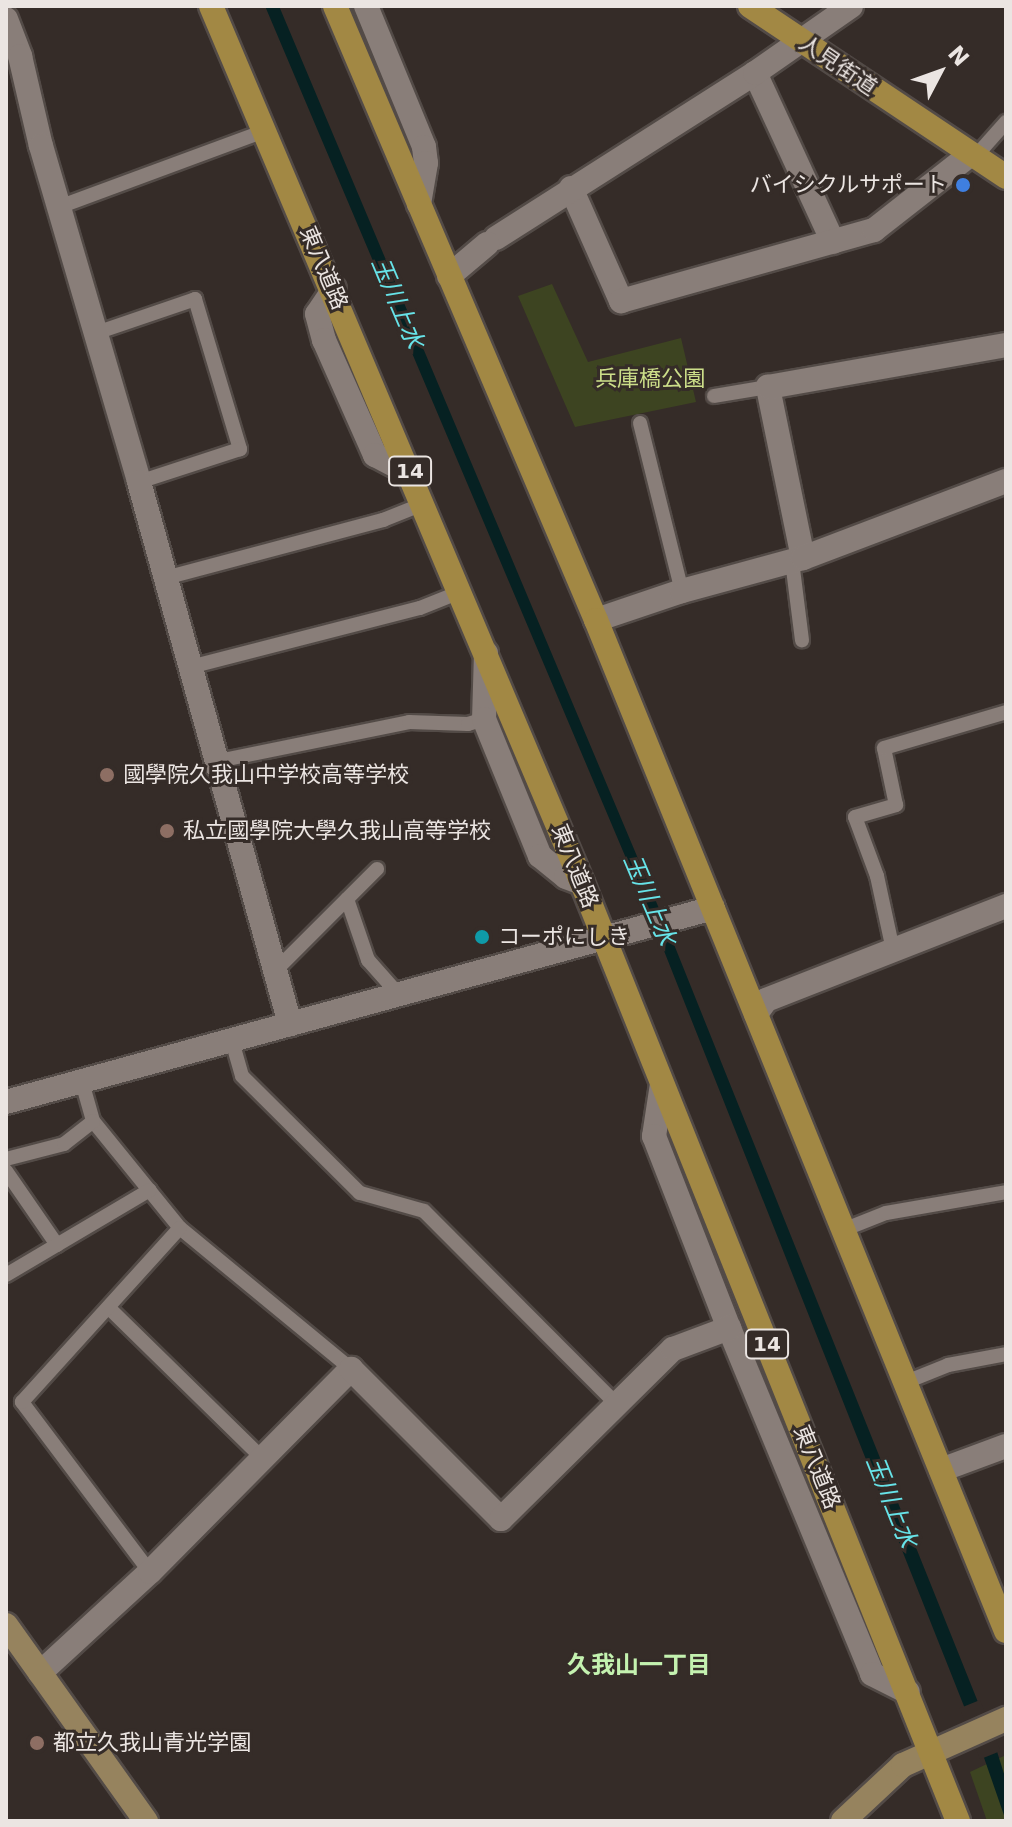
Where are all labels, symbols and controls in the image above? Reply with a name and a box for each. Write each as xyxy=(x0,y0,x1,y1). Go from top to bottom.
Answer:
street label: 人見街道 xyxy=(794,29,882,101)
north arrow xyxy=(900,32,980,112)
text: N xyxy=(943,41,974,71)
place label: バイシクルサポート xyxy=(749,172,947,198)
marker: バイシクルサポート xyxy=(954,176,972,194)
street label: 東八道路 xyxy=(295,222,353,314)
water label: 玉川上水 xyxy=(365,253,429,353)
park label: 兵庫橋公園 xyxy=(595,366,705,392)
road number: 14 xyxy=(388,455,432,487)
place label: 國學院久我山中学校高等学校 xyxy=(123,762,409,788)
marker: 國學院久我山中学校高等学校 xyxy=(98,766,116,784)
place label: 私立國學院大學久我山高等学校 xyxy=(183,818,491,844)
street label: 東八道路 xyxy=(546,820,604,912)
marker: 私立國學院大學久我山高等学校 xyxy=(158,822,176,840)
water label: 玉川上水 xyxy=(617,850,681,950)
place label: コーポにしき xyxy=(498,924,630,950)
marker: コーポにしき xyxy=(473,928,491,946)
road number: 14 xyxy=(745,1328,789,1360)
street label: 東八道路 xyxy=(788,1421,846,1513)
water label: 玉川上水 xyxy=(860,1452,922,1552)
district label: 久我山一丁目 xyxy=(567,1652,711,1680)
place label: 都立久我山青光学園 xyxy=(53,1730,251,1756)
marker: 都立久我山青光学園 xyxy=(28,1734,46,1752)

